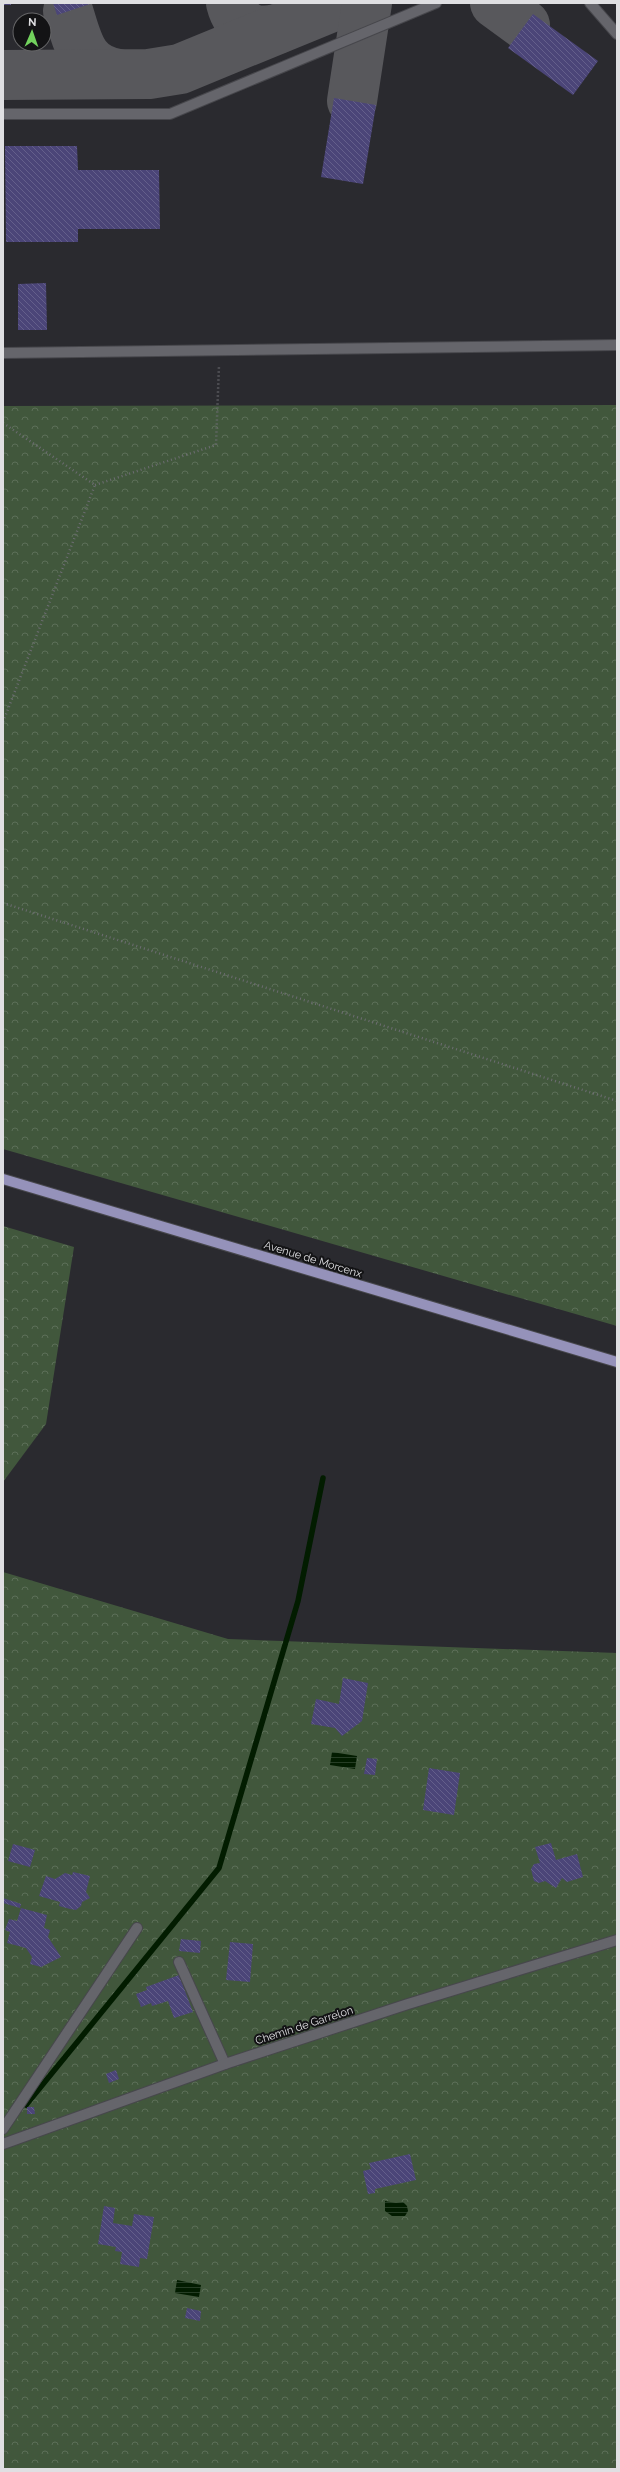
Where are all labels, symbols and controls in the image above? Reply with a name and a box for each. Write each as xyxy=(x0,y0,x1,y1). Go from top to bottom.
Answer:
north arrow xyxy=(12,12,52,52)
text: N xyxy=(28,16,37,29)
street label: Avenue de Morcenx xyxy=(262,1238,364,1281)
street label: Chemin de Garrelon xyxy=(254,2004,355,2047)

